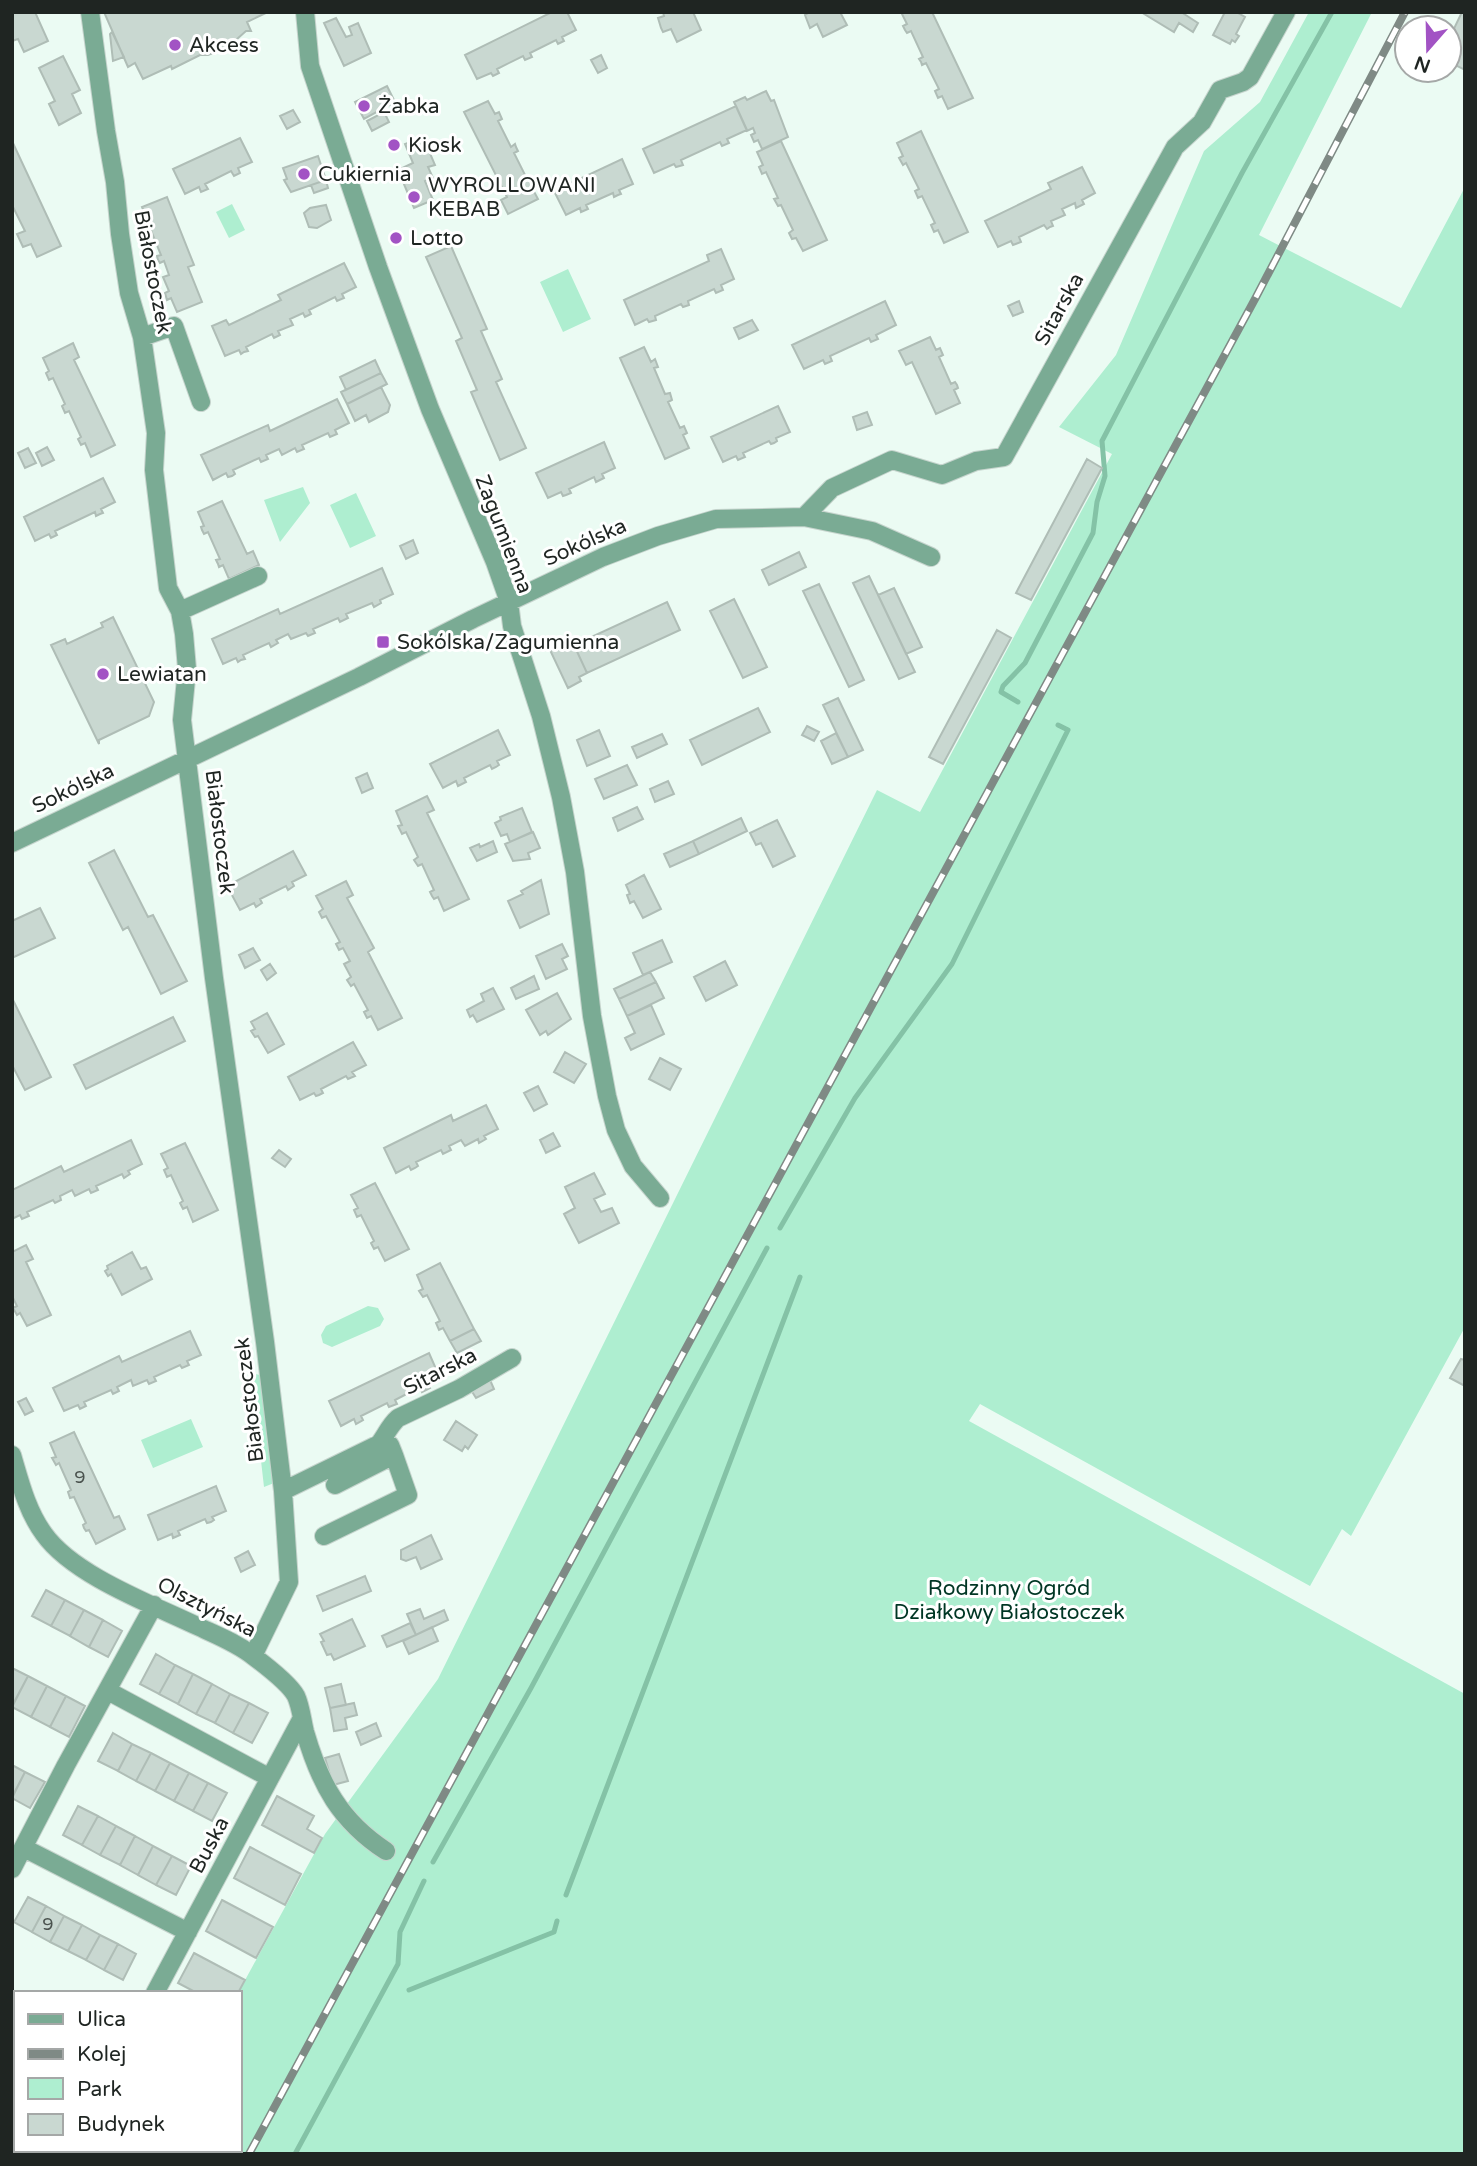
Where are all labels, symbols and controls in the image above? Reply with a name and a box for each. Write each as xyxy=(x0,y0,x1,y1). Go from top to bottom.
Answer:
north arrow xyxy=(1393,14,1463,84)
place label: Akcess xyxy=(189,33,259,58)
marker: Akcess xyxy=(167,37,183,53)
text: N xyxy=(1412,51,1433,77)
place label: Żabka xyxy=(378,94,440,119)
marker: Żabka xyxy=(356,98,372,114)
place label: Kiosk xyxy=(408,133,462,158)
marker: Kiosk xyxy=(386,137,402,153)
place label: Cukiernia xyxy=(318,162,412,187)
marker: Cukiernia xyxy=(296,166,312,182)
place label: WYROLLOWANI KEBAB xyxy=(428,173,596,222)
marker: WYROLLOWANI KEBAB xyxy=(406,189,422,205)
street label: Białostoczek xyxy=(128,208,177,336)
place label: Lotto xyxy=(410,226,463,251)
marker: Lotto xyxy=(388,230,404,246)
street label: Sitarska xyxy=(1029,269,1090,350)
street label: Zagumienna xyxy=(469,471,538,597)
street label: Sokólska xyxy=(540,513,631,572)
place label: Sokólska/Zagumienna xyxy=(397,630,619,655)
marker: Sokólska/Zagumienna xyxy=(375,634,391,650)
place label: Lewiatan xyxy=(117,662,207,687)
marker: Lewiatan xyxy=(95,666,111,682)
street label: Sokólska xyxy=(28,758,118,819)
street label: Białostoczek xyxy=(199,768,240,896)
street label: Białostoczek xyxy=(229,1336,270,1464)
street label: Sitarska xyxy=(399,1342,481,1401)
house number: 9 xyxy=(74,1466,86,1488)
street label: Olsztyńska xyxy=(153,1572,260,1643)
park label: Rodzinny Ogród Działkowy Białostoczek xyxy=(893,1576,1125,1625)
street label: Buska xyxy=(184,1813,235,1878)
house number: 9 xyxy=(42,1913,54,1935)
legend xyxy=(14,1991,242,2152)
text: Ulica xyxy=(77,2007,126,2032)
text: Kolej xyxy=(77,2042,126,2067)
text: Park xyxy=(77,2077,122,2102)
text: Budynek xyxy=(77,2112,165,2137)

